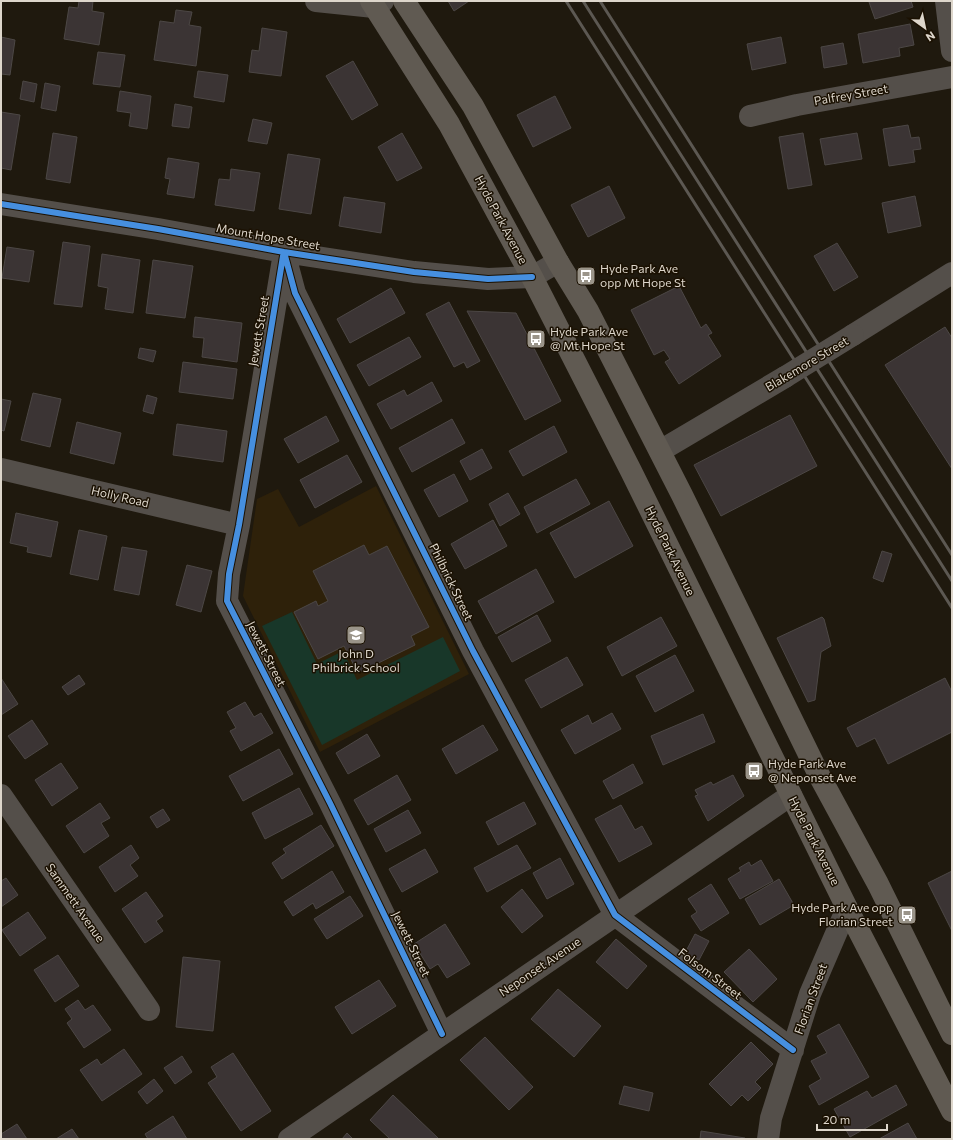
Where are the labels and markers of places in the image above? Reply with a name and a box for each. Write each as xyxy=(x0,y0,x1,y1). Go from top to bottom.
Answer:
place label: Hyde Park Ave opp Mt Hope St xyxy=(600,261,686,289)
bus stop icon: Hyde Park Ave opp Mt Hope St xyxy=(575,265,597,287)
place label: Hyde Park Ave @ Mt Hope St xyxy=(550,324,628,352)
bus stop icon: Hyde Park Ave @ Mt Hope St xyxy=(525,328,547,350)
school or university icon: John D Philbrick School xyxy=(345,624,367,646)
place label: John D Philbrick School xyxy=(312,646,400,674)
place label: Hyde Park Ave @ Neponset Ave xyxy=(768,756,856,784)
bus stop icon: Hyde Park Ave @ Neponset Ave xyxy=(743,760,765,782)
place label: Hyde Park Ave opp Florian Street xyxy=(791,900,893,928)
bus stop icon: Hyde Park Ave opp Florian Street xyxy=(896,904,918,926)

